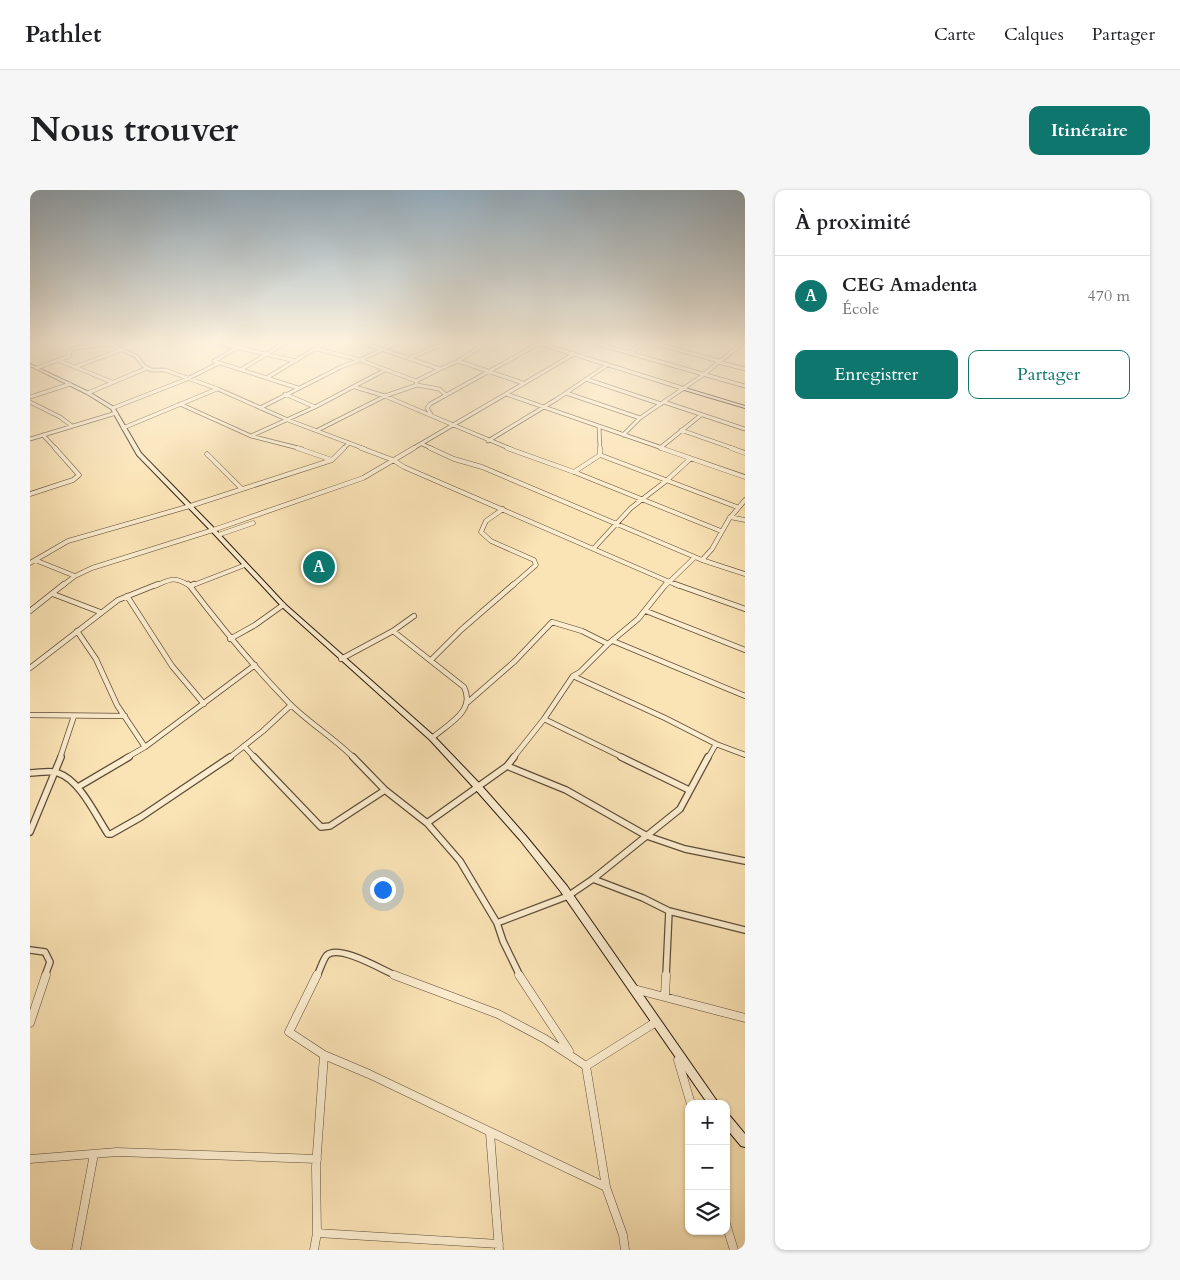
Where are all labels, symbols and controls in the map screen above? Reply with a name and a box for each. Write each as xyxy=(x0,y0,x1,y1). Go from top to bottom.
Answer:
text: Pathlet xyxy=(25,18,102,51)
text: Carte xyxy=(934,22,976,47)
text: Calques xyxy=(1004,22,1064,47)
text: Partager xyxy=(1092,22,1155,47)
text: Nous trouver xyxy=(30,106,238,154)
button: Itinéraire xyxy=(1029,106,1150,155)
text: À proximité xyxy=(795,208,911,237)
text: CEG Amadenta xyxy=(842,272,978,298)
text: A xyxy=(805,285,817,307)
text: 470 m xyxy=(1088,285,1130,307)
text: École xyxy=(842,298,879,320)
button: Enregistrer xyxy=(795,350,958,399)
button: Partager xyxy=(968,350,1130,399)
pin: A xyxy=(303,548,335,586)
your location xyxy=(370,877,396,903)
map controls xyxy=(685,1100,730,1235)
button: + xyxy=(685,1100,730,1145)
button: − xyxy=(685,1145,730,1190)
button: layers xyxy=(685,1190,730,1235)

